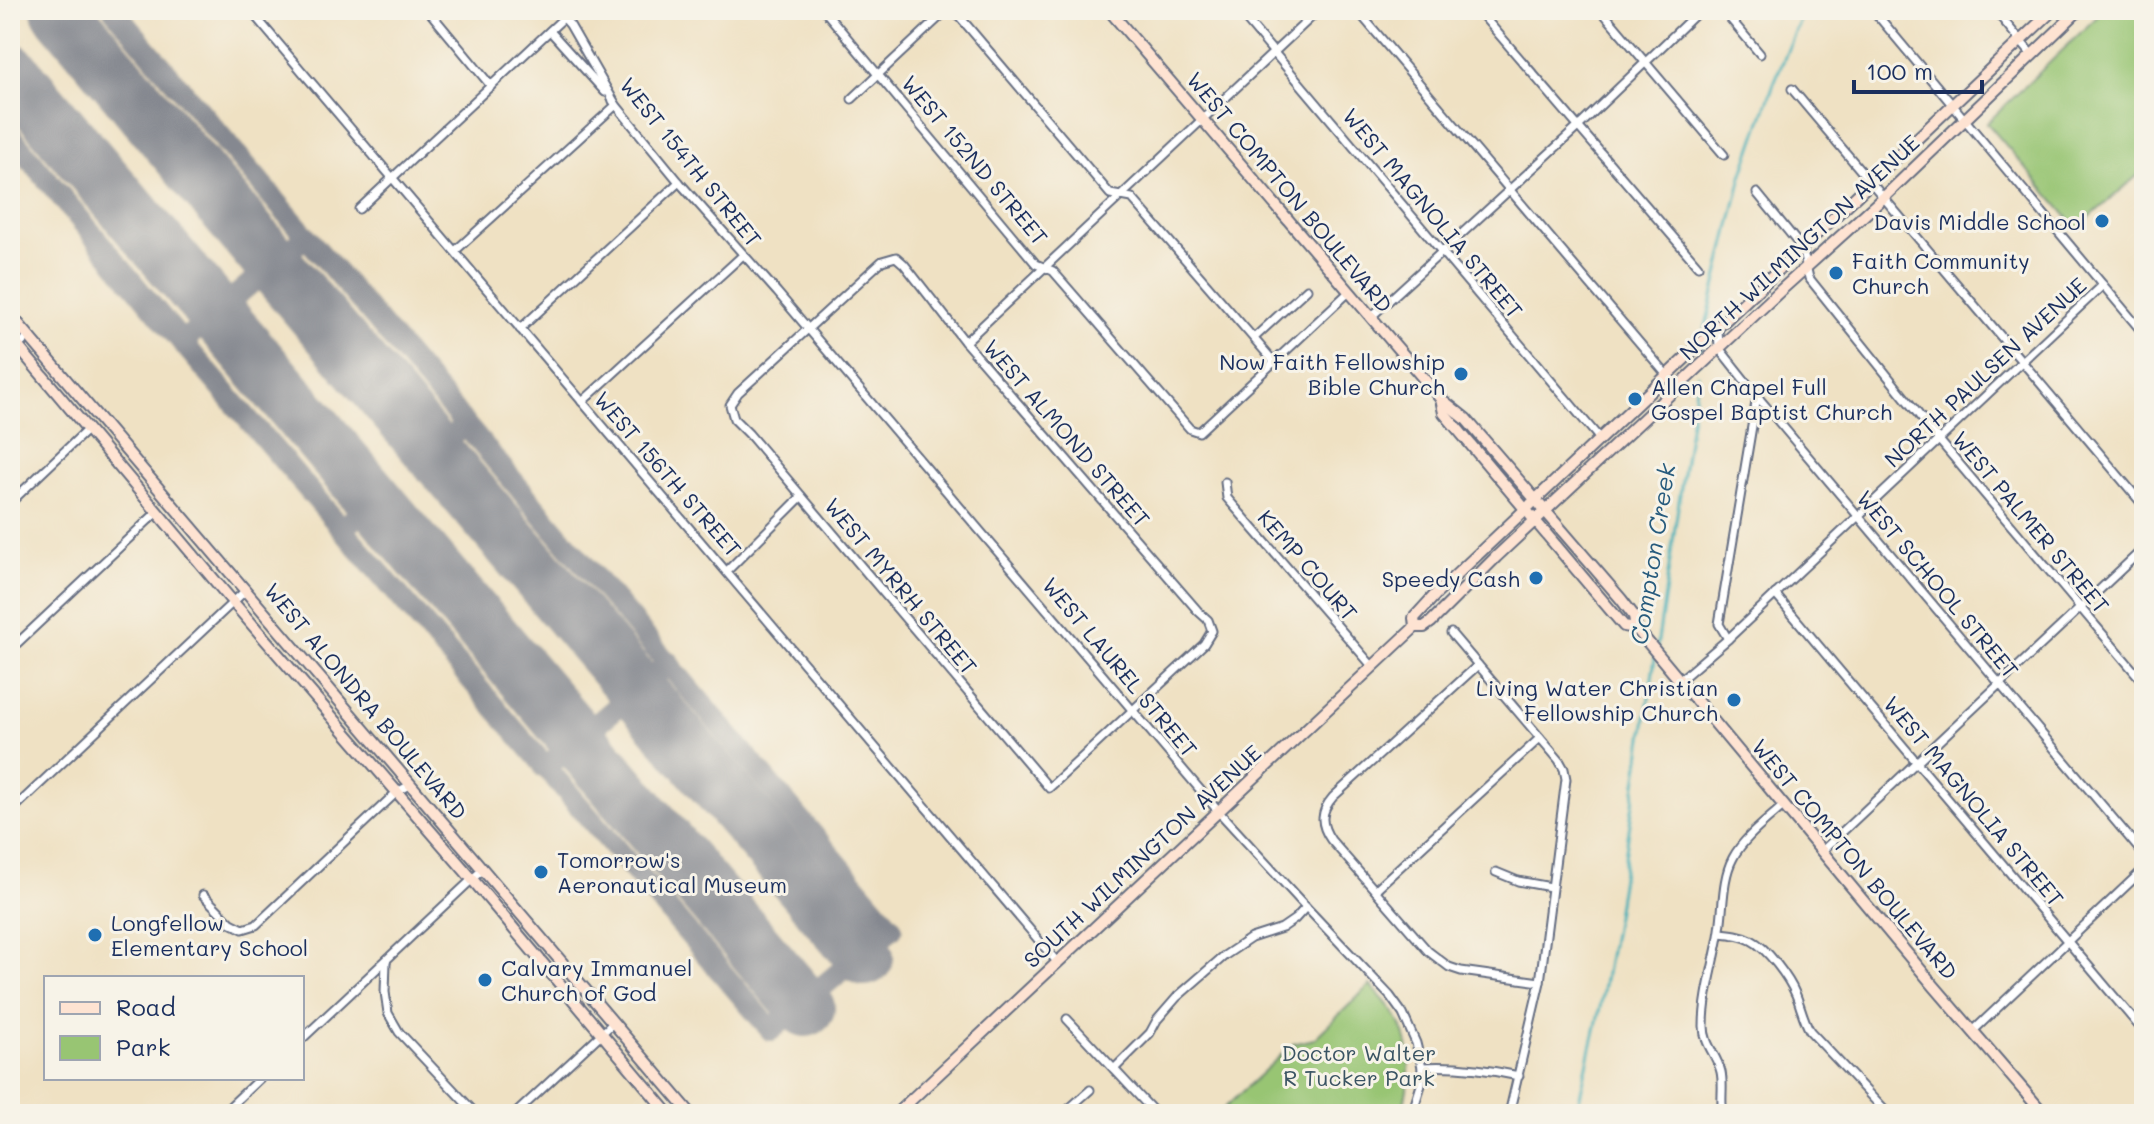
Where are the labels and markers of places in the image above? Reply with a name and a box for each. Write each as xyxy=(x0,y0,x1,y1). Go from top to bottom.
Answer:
place label: Davis Middle School xyxy=(1873,207,2086,236)
marker: Davis Middle School xyxy=(2093,212,2111,230)
place label: Faith Community Church xyxy=(1852,246,2030,300)
marker: Faith Community Church xyxy=(1827,264,1845,282)
place label: Now Faith Fellowship Bible Church xyxy=(1219,347,1445,401)
marker: Now Faith Fellowship Bible Church xyxy=(1452,365,1470,383)
place label: Allen Chapel Full Gospel Baptist Church xyxy=(1651,372,1892,426)
marker: Allen Chapel Full Gospel Baptist Church xyxy=(1626,390,1644,408)
place label: Speedy Cash xyxy=(1382,564,1520,593)
marker: Speedy Cash xyxy=(1527,569,1545,587)
place label: Living Water Christian Fellowship Church xyxy=(1476,673,1718,727)
marker: Living Water Christian Fellowship Church xyxy=(1725,691,1743,709)
place label: Tomorrow's Aeronautical Museum xyxy=(557,845,787,899)
marker: Tomorrow's Aeronautical Museum xyxy=(532,863,550,881)
place label: Longfellow Elementary School xyxy=(111,908,308,962)
marker: Longfellow Elementary School xyxy=(86,926,104,944)
place label: Calvary Immanuel Church of God xyxy=(501,953,693,1007)
marker: Calvary Immanuel Church of God xyxy=(476,971,494,989)

